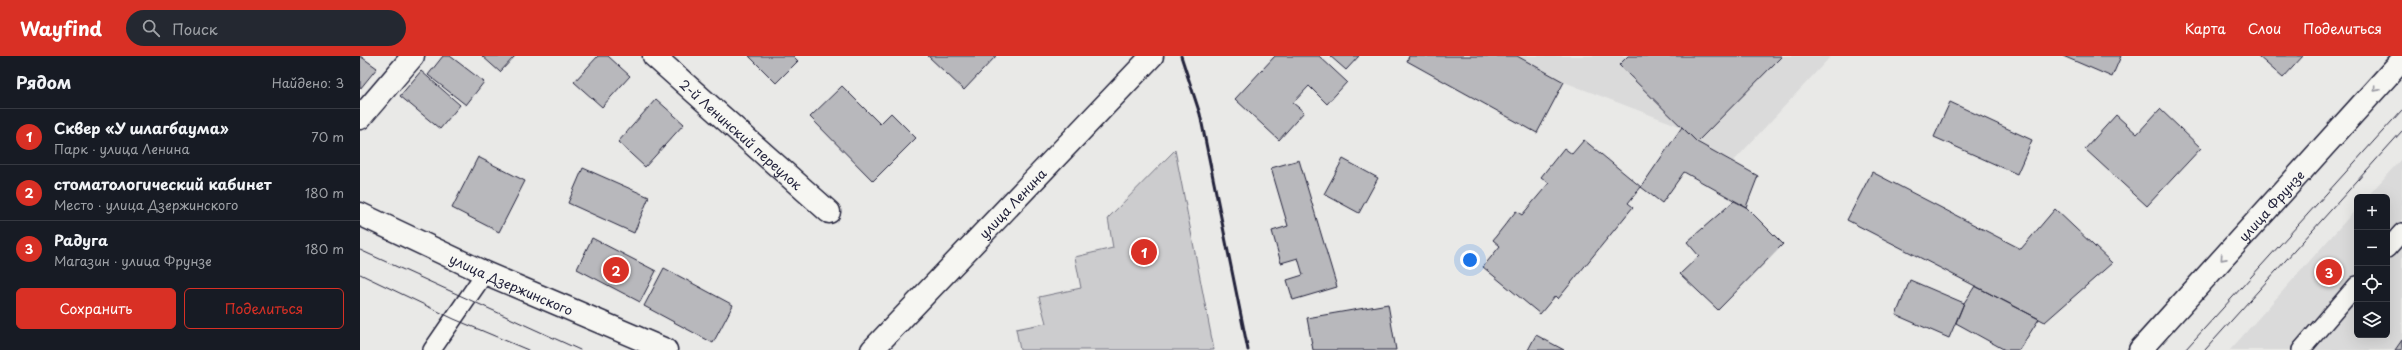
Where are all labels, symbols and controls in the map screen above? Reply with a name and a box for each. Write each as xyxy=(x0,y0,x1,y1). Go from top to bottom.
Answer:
search box xyxy=(126,10,406,46)
text: Wayfind xyxy=(20,14,102,42)
icon: search xyxy=(140,17,162,39)
text: Поиск xyxy=(172,17,218,40)
text: Карта xyxy=(2185,18,2226,39)
text: Слои xyxy=(2248,18,2281,39)
text: Поделиться xyxy=(2303,18,2382,39)
text: Рядом xyxy=(16,69,71,95)
text: Найдено: 3 xyxy=(272,73,344,92)
street label: 2-й Ленинский переулок xyxy=(676,74,807,194)
one-way arrow xyxy=(2373,84,2381,92)
text: Сквер «У шлагбаума» xyxy=(54,116,229,139)
text: 1 xyxy=(26,127,32,146)
text: 70 m xyxy=(311,127,344,146)
text: Парк · улица Ленина xyxy=(54,139,190,158)
street label: улица Ленина xyxy=(974,163,1051,242)
street label: улица Фрунзе xyxy=(2233,165,2308,245)
text: стоматологический кабинет xyxy=(54,172,272,195)
text: 2 xyxy=(24,183,34,202)
text: 180 m xyxy=(305,183,344,202)
map controls xyxy=(2354,194,2390,338)
button: + xyxy=(2354,194,2390,230)
text: Место · улица Дзержинского xyxy=(54,195,238,214)
text: Радуга xyxy=(54,228,108,251)
button: − xyxy=(2354,230,2390,266)
pin: 1 xyxy=(1131,237,1157,267)
text: 3 xyxy=(25,239,33,258)
text: 180 m xyxy=(305,239,344,258)
street label: улица Дзержинского xyxy=(447,248,576,319)
your location xyxy=(1460,250,1480,270)
text: Магазин · улица Фрунзе xyxy=(54,251,212,270)
one-way arrow xyxy=(2221,254,2228,261)
pin: 2 xyxy=(603,255,629,285)
pin: 3 xyxy=(2316,257,2342,287)
button: locate xyxy=(2354,266,2390,302)
button: Сохранить xyxy=(16,288,176,329)
button: Поделиться xyxy=(184,288,344,329)
button: layers xyxy=(2354,302,2390,338)

